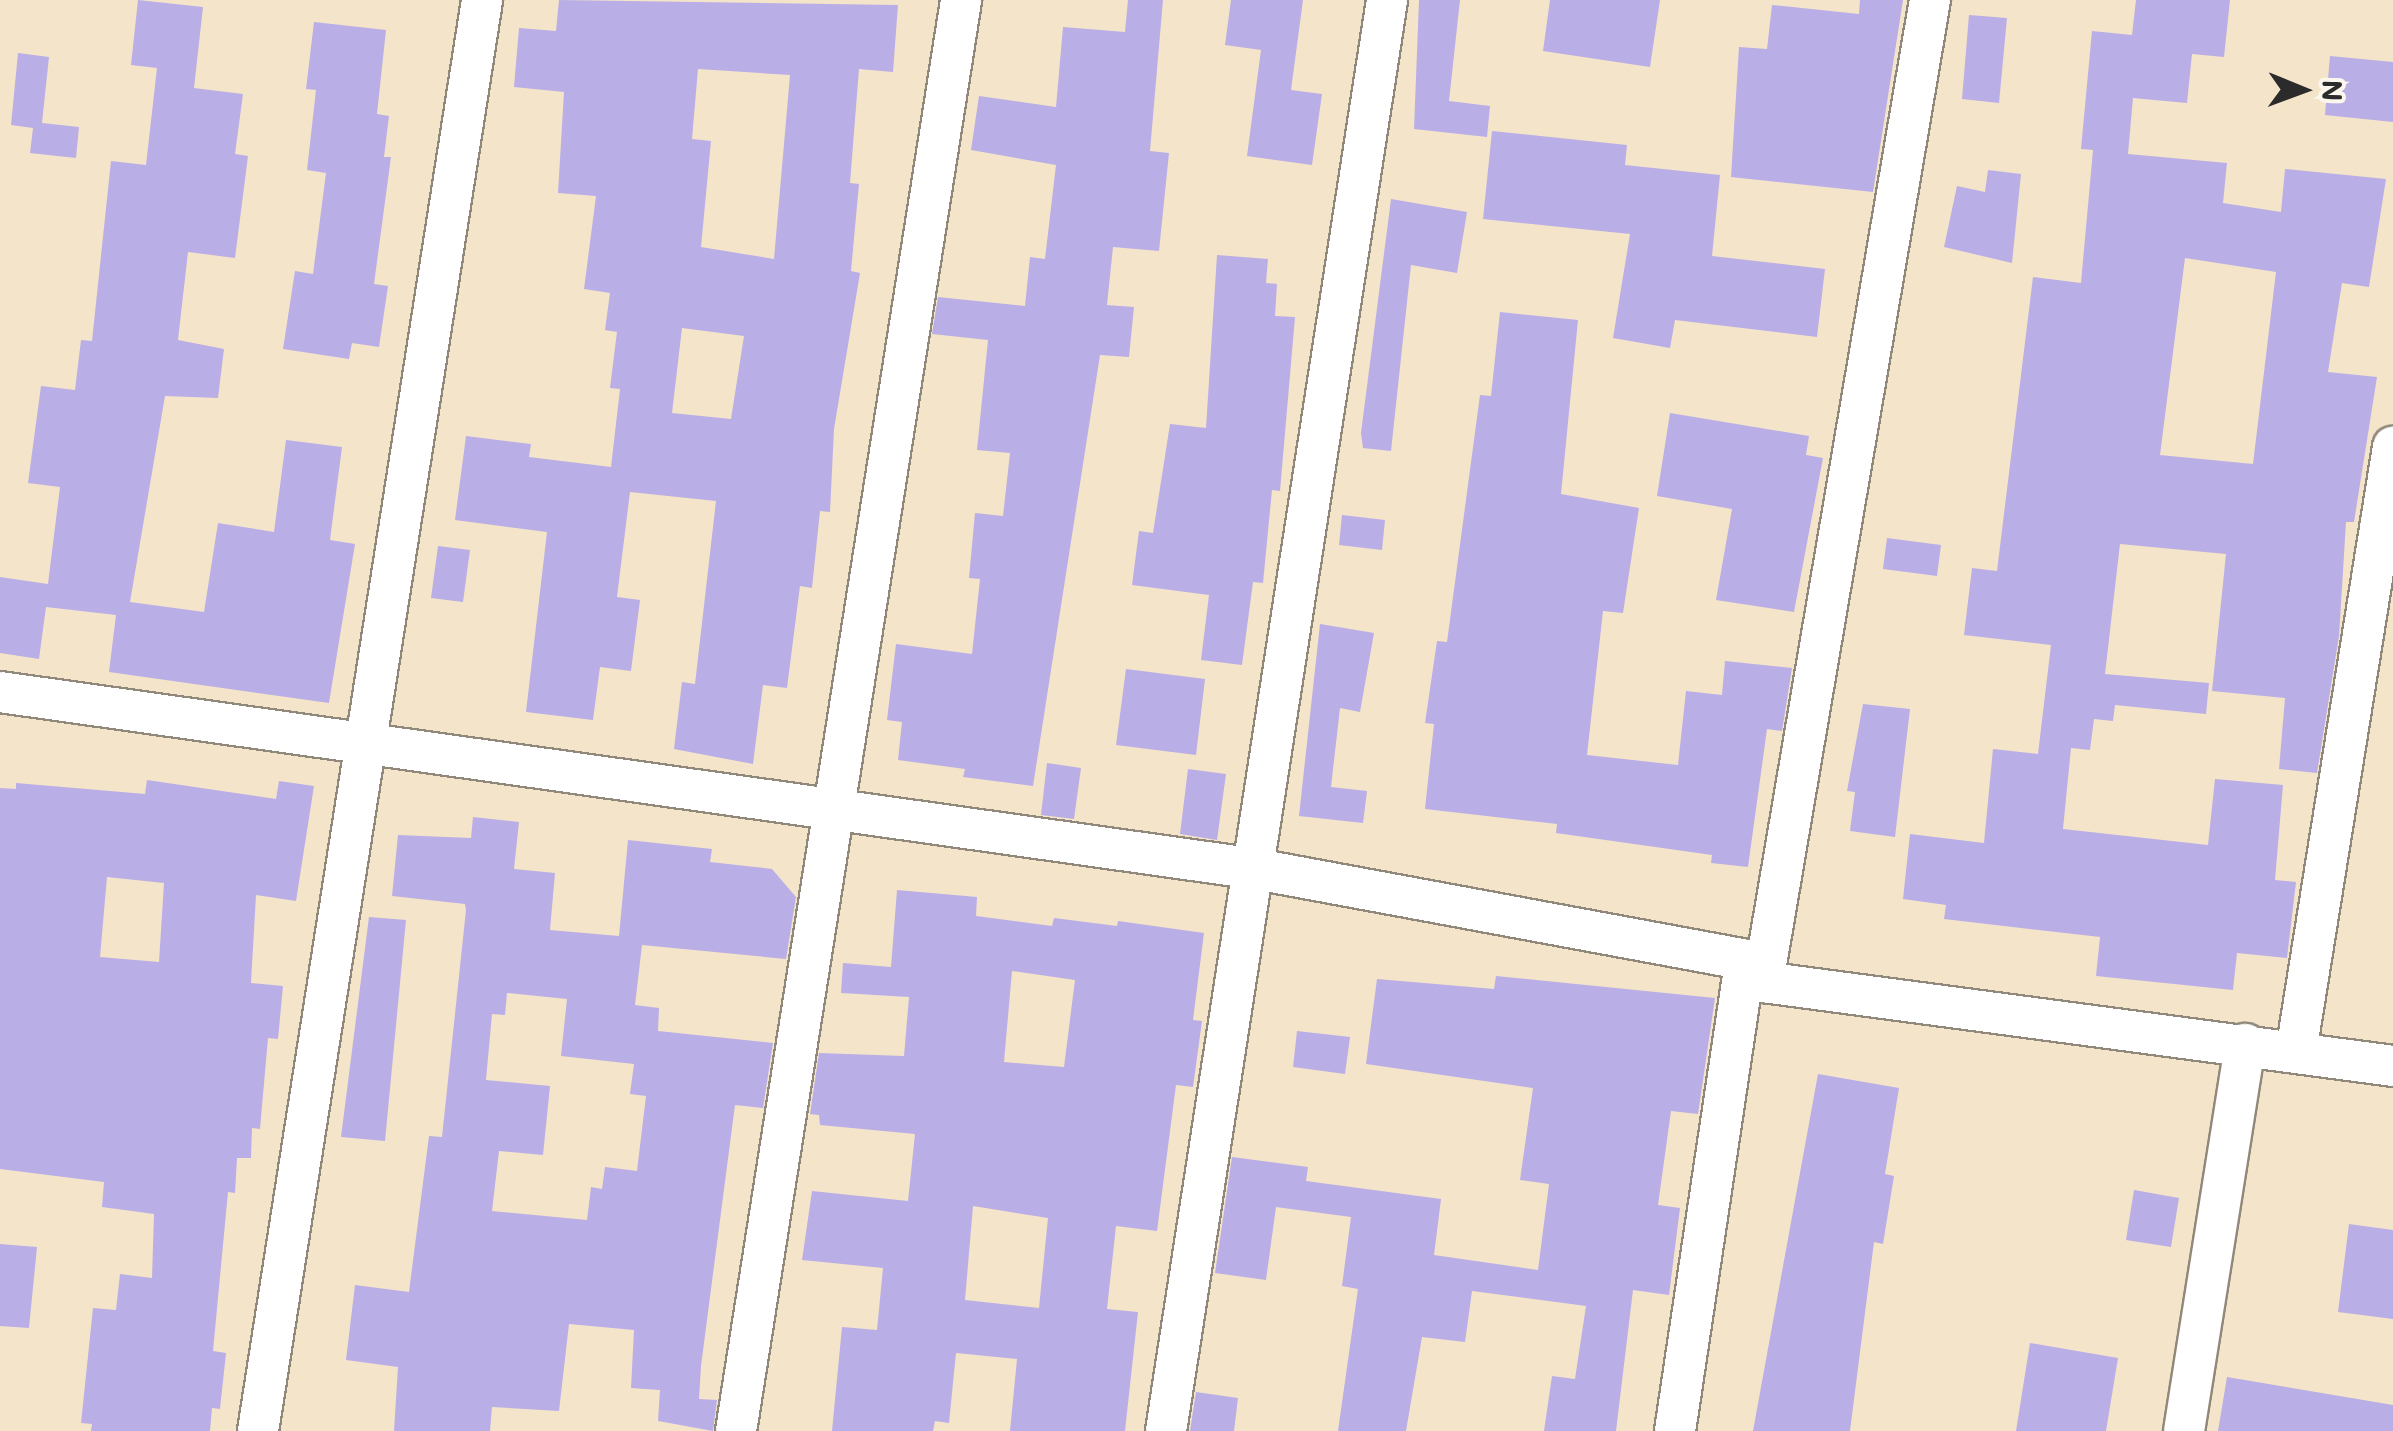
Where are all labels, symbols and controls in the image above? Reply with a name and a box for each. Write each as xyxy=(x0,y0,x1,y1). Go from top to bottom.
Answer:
north arrow xyxy=(2253,40,2353,140)
text: N xyxy=(2315,80,2351,101)

